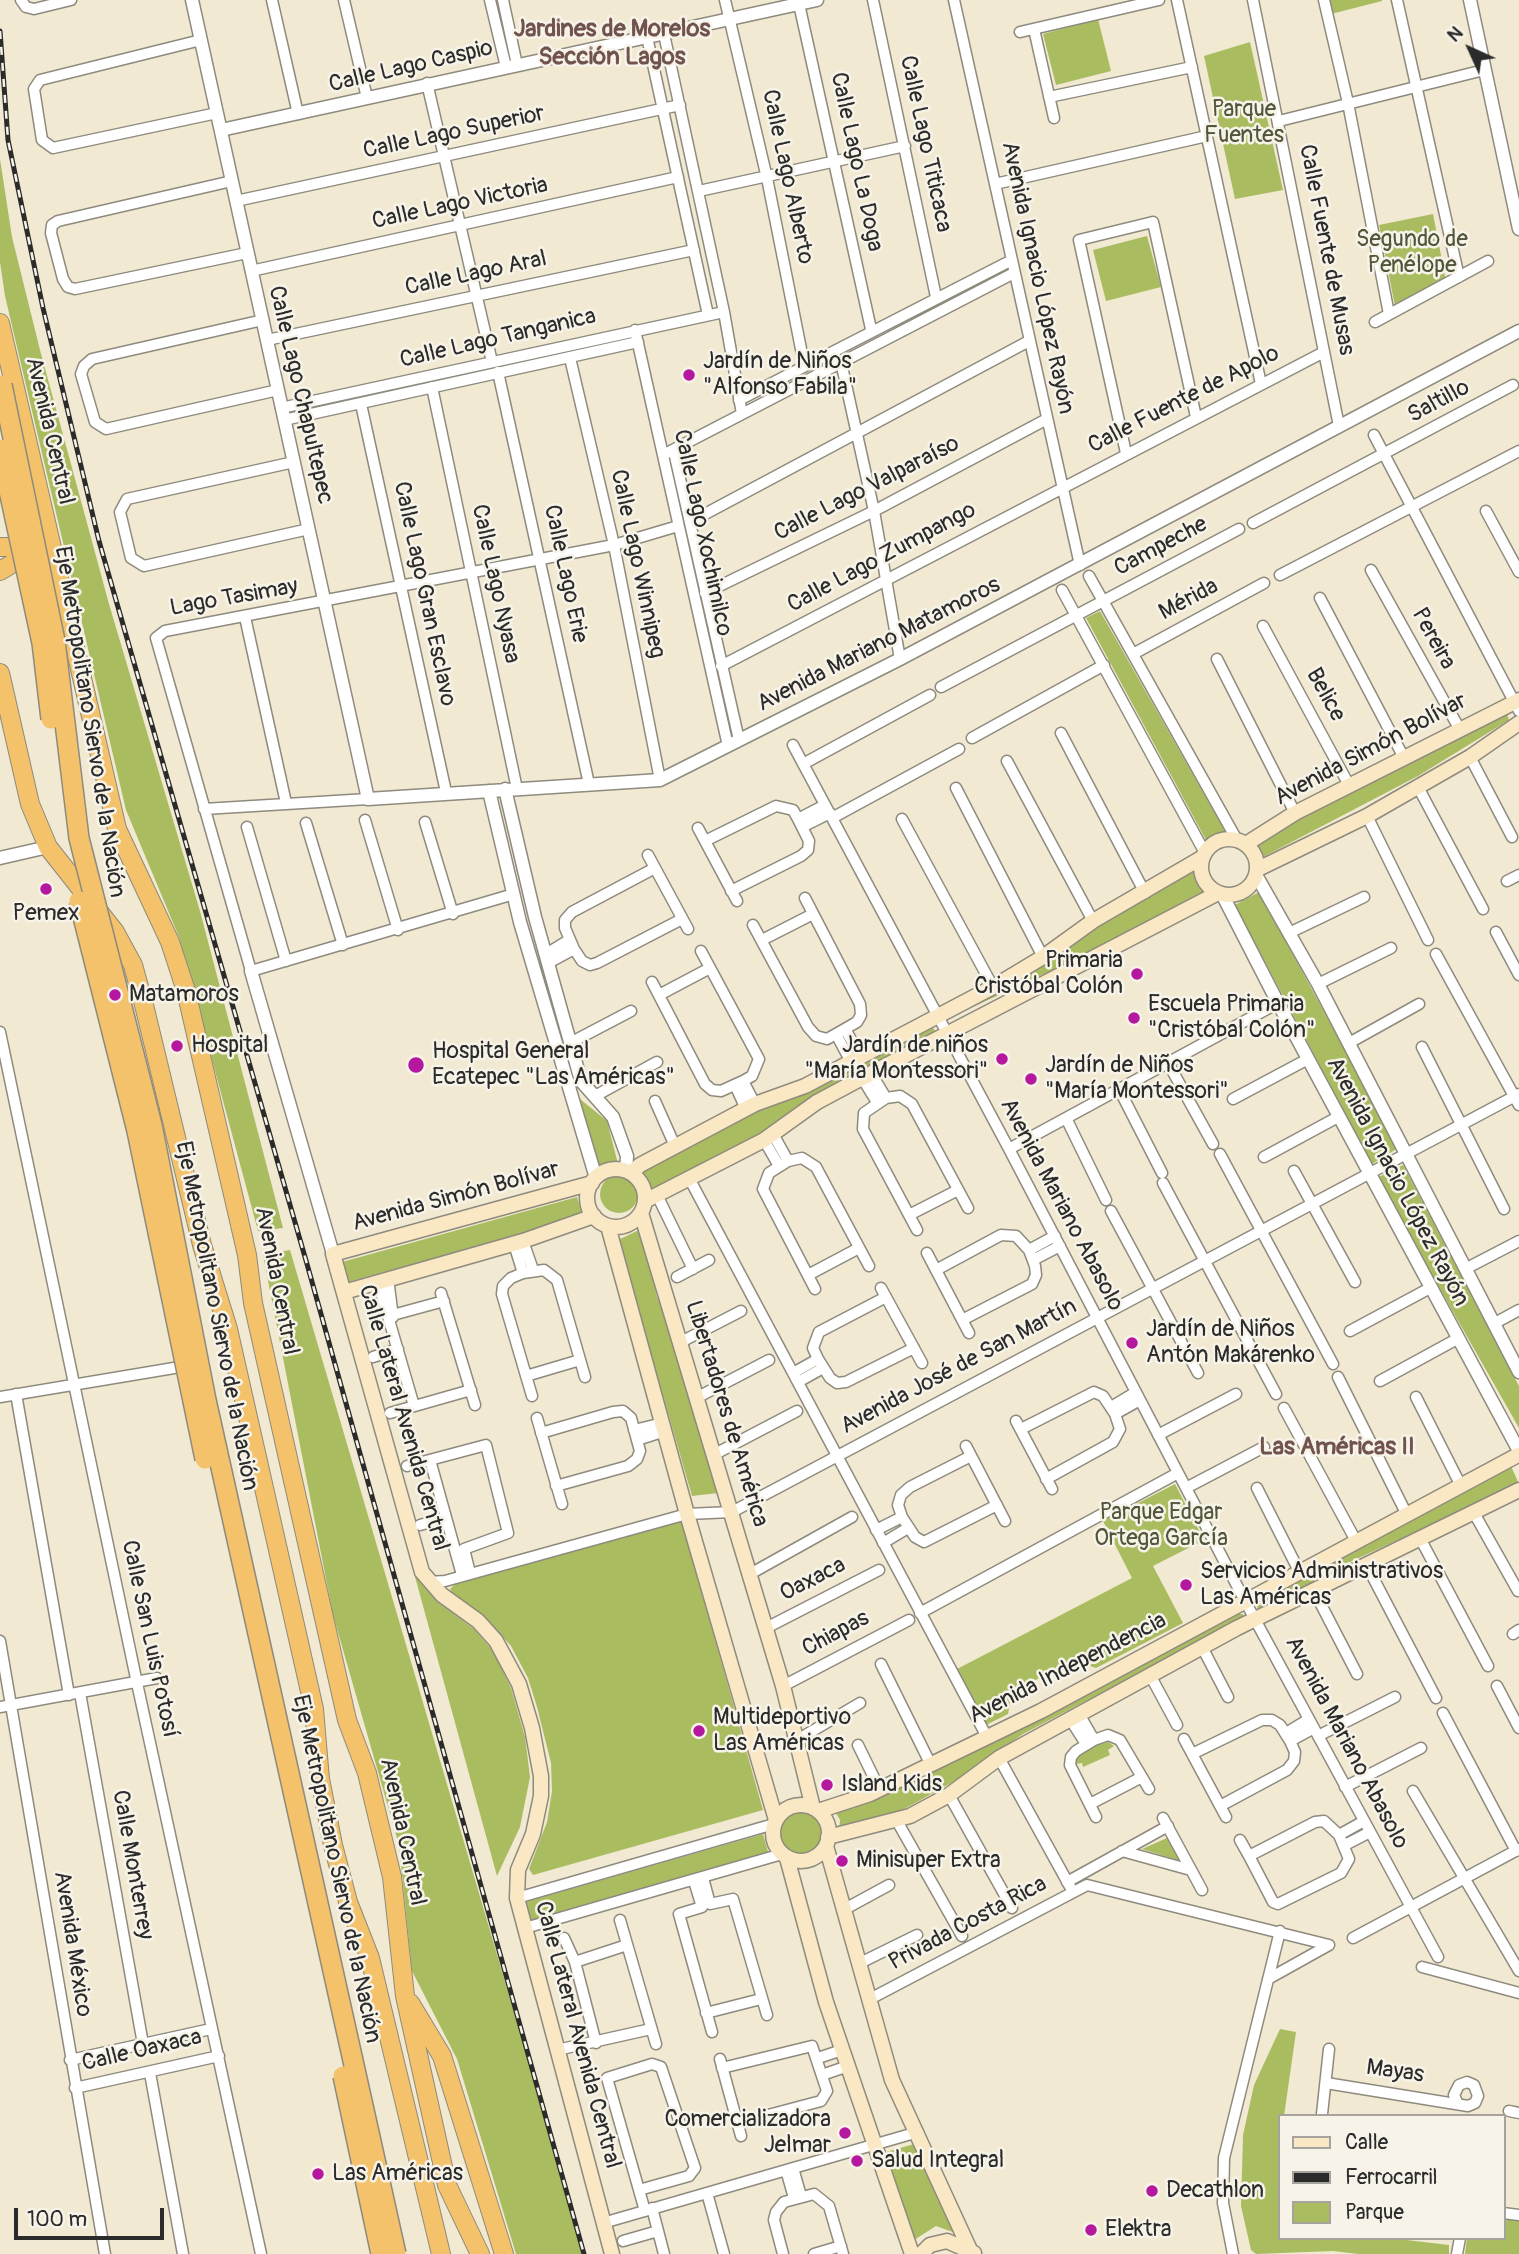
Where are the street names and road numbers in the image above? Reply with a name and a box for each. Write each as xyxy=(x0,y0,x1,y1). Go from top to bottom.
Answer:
street label: Calle Lago Caspio xyxy=(326,35,496,99)
street label: Calle Lago Titicaca xyxy=(893,53,957,235)
street label: Calle Lago La Doga xyxy=(824,70,888,254)
street label: Calle Lago Alberto xyxy=(755,87,819,267)
street label: Calle Lago Superior xyxy=(361,100,547,166)
street label: Avenida Ignacio López Rayón xyxy=(995,139,1079,417)
street label: Calle Fuente de Musas xyxy=(1292,142,1360,358)
street label: Calle Lago Victoria xyxy=(370,172,550,236)
street label: Calle Lago Aral xyxy=(403,246,549,302)
street label: Calle Lago Chapultepec xyxy=(261,283,339,507)
street label: Calle Lago Tanganica xyxy=(397,303,599,375)
street label: Calle Fuente de Apolo xyxy=(1084,340,1284,460)
street label: Avenida Central xyxy=(19,355,79,507)
street label: Saltillo xyxy=(1403,374,1475,430)
street label: Calle Lago Xochimilco xyxy=(667,427,737,639)
street label: Calle Lago Valparaíso xyxy=(770,430,964,548)
street label: Calle Lago Winnipeg xyxy=(604,467,670,661)
street label: Calle Lago Gran Esclavo xyxy=(387,479,461,709)
street label: Calle Lago Zumpango xyxy=(783,497,981,619)
street label: Calle Lago Nyasa xyxy=(465,502,525,666)
street label: Calle Lago Erie xyxy=(537,502,593,646)
street label: Campeche xyxy=(1110,511,1212,583)
street label: Eje Metropolitano Siervo de la Nación xyxy=(48,544,130,900)
street label: Avenida Mariano Matamoros xyxy=(753,572,1005,718)
street label: Lago Tasimay xyxy=(168,573,300,623)
street label: Mérida xyxy=(1155,573,1223,627)
street label: Pereira xyxy=(1405,603,1461,675)
street label: Belice xyxy=(1299,663,1351,727)
street label: Avenida Simón Bolívar xyxy=(1270,688,1472,812)
street label: Avenida Ignacio López Rayón xyxy=(1320,1053,1474,1311)
street label: Avenida Mariano Abasolo xyxy=(993,1094,1129,1316)
street label: Eje Metropolitano Siervo de la Nación xyxy=(169,1139,263,1493)
street label: Avenida Simón Bolívar xyxy=(349,1156,563,1238)
street label: Avenida Central xyxy=(248,1205,304,1357)
street label: Calle Lateral Avenida Central xyxy=(352,1282,454,1554)
street label: Avenida José de San Martín xyxy=(836,1293,1082,1441)
street label: Libertadores de América xyxy=(678,1298,774,1530)
street label: Calle San Luis Potosí xyxy=(115,1538,183,1740)
street label: Oaxaca xyxy=(776,1552,850,1608)
street label: Chiapas xyxy=(798,1605,874,1663)
street label: Avenida Independencia xyxy=(965,1607,1171,1731)
street label: Avenida Mariano Abasolo xyxy=(1278,1632,1414,1854)
street label: Eje Metropolitano Siervo de la Nación xyxy=(286,1692,386,2046)
street label: Avenida Central xyxy=(373,1756,431,1908)
street label: Calle Monterrey xyxy=(105,1788,159,1942)
street label: Avenida México xyxy=(47,1869,97,2019)
street label: Privada Costa Rica xyxy=(884,1871,1052,1977)
street label: Calle Lateral Avenida Central xyxy=(528,1898,626,2172)
street label: Calle Oaxaca xyxy=(79,2024,205,2078)
street label: Mayas xyxy=(1364,2054,1426,2090)

